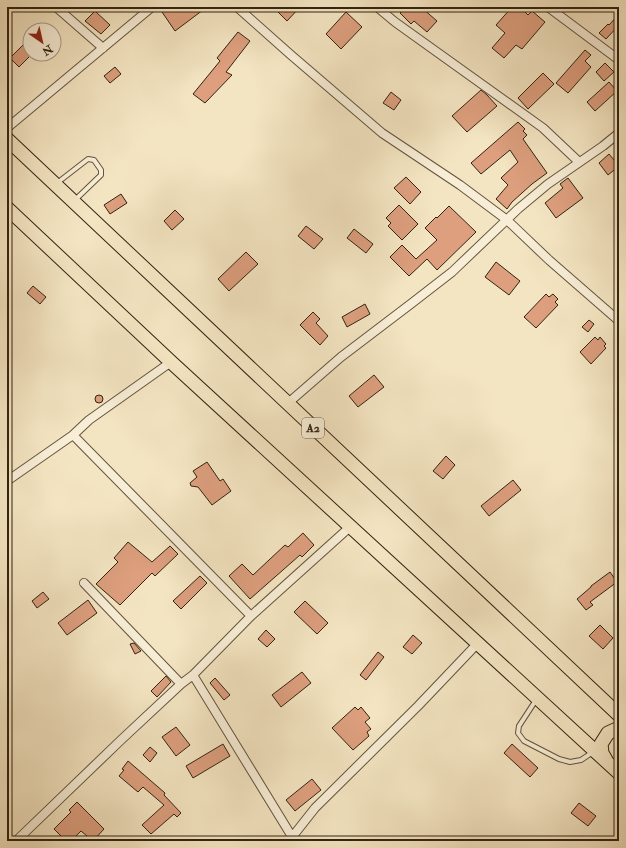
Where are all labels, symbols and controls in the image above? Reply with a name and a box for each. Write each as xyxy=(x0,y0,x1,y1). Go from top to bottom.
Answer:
north arrow xyxy=(22,22,62,62)
text: N xyxy=(39,41,56,59)
road number: A2 xyxy=(302,418,324,438)

